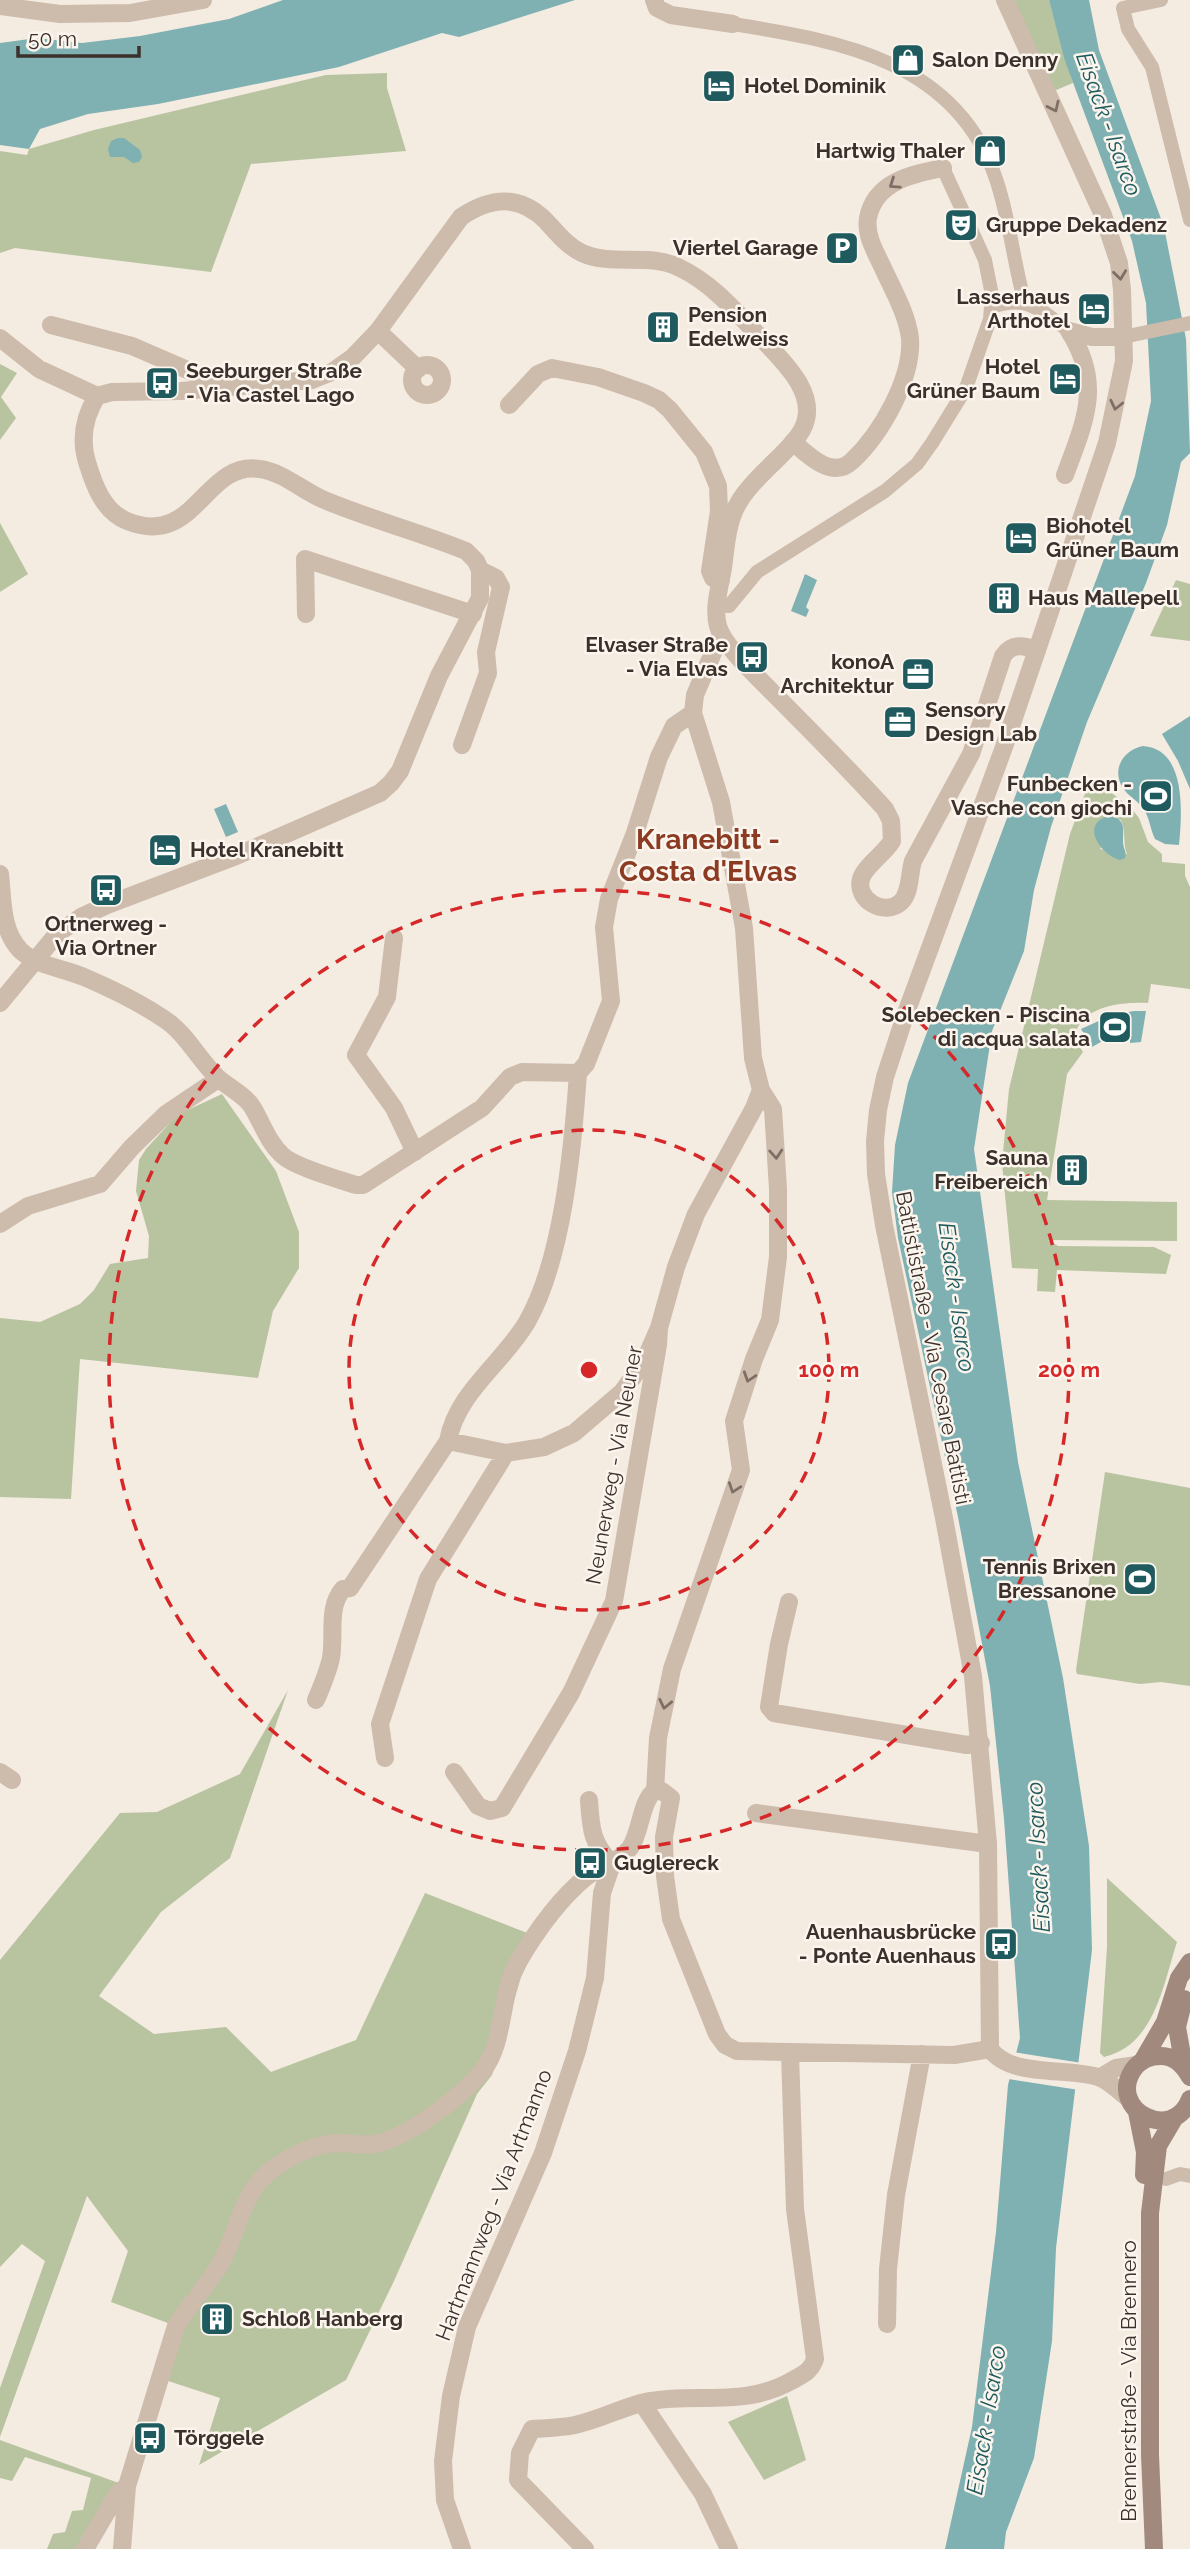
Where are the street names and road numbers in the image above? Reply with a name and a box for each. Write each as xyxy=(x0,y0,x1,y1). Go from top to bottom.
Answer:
street label: Battististraße - Via Cesare Battisti xyxy=(891,1189,976,1507)
street label: Neunerweg - Via Neuner xyxy=(580,1343,647,1586)
street label: Hartmannweg - Via Artmanno xyxy=(430,2066,557,2344)
street label: Brennerstraße - Via Brennero xyxy=(1116,2240,1141,2522)

